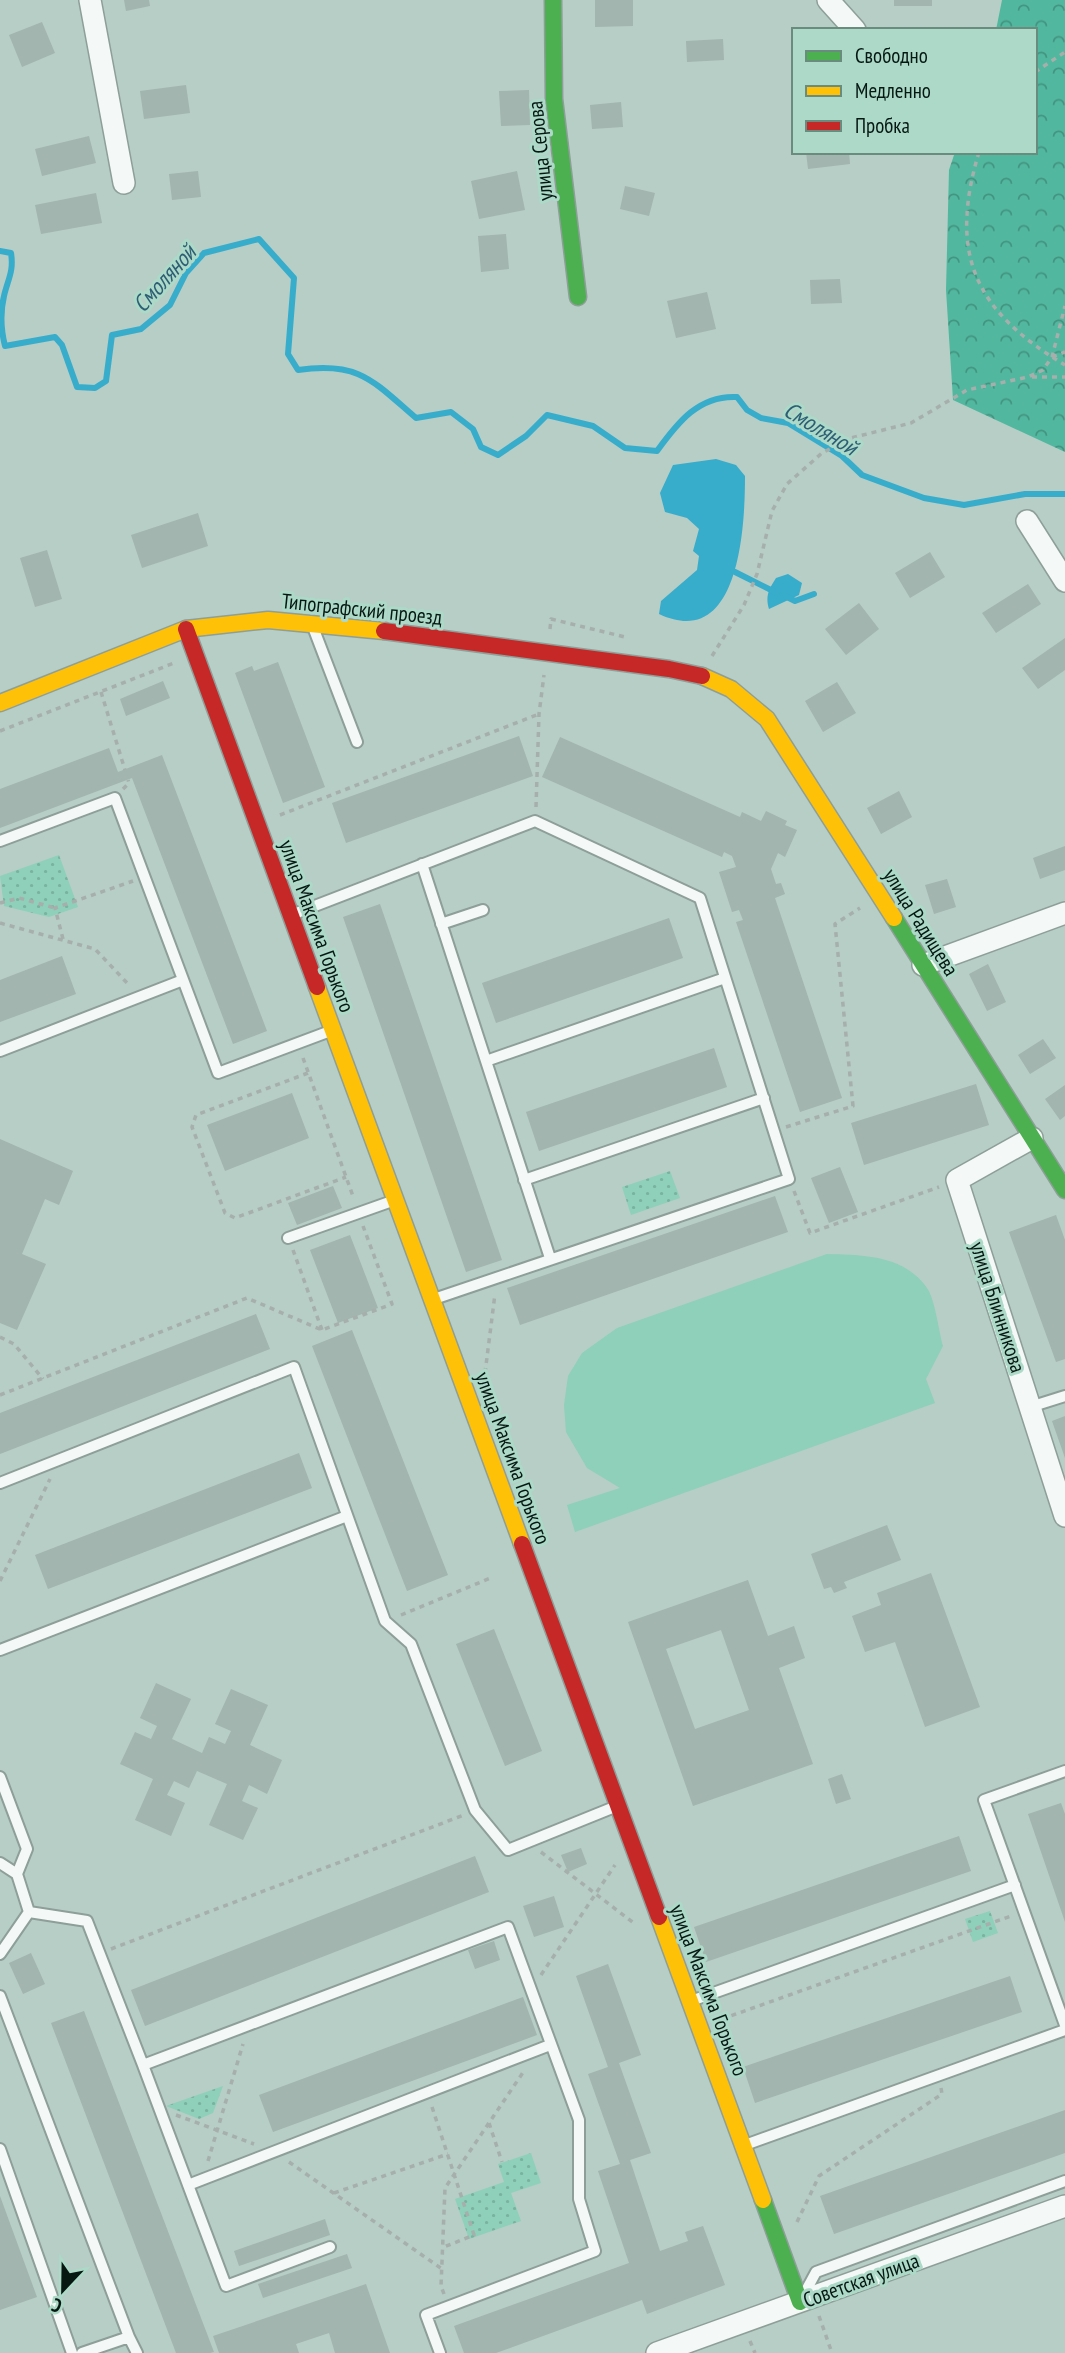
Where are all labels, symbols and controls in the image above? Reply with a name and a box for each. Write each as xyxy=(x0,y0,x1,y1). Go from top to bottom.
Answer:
legend xyxy=(792,28,1037,154)
text: Свободно xyxy=(855,42,928,69)
text: Медленно xyxy=(855,77,931,104)
street label: улица Серова xyxy=(521,100,559,202)
text: Пробка xyxy=(855,112,910,139)
water label: Смоляной xyxy=(126,236,204,318)
water label: Смоляной xyxy=(779,395,866,463)
street label: Типографский проезд xyxy=(280,587,444,631)
street label: улица Максима Горького xyxy=(273,836,361,1016)
street label: улица Радищева xyxy=(877,863,965,981)
street label: улица Блинникова xyxy=(964,1238,1032,1376)
street label: улица Максима Горького xyxy=(469,1368,557,1548)
street label: улица Максима Горького xyxy=(664,1900,754,2080)
street label: Советская улица xyxy=(799,2247,923,2313)
north arrow xyxy=(28,2255,98,2325)
text: С xyxy=(48,2293,65,2319)

